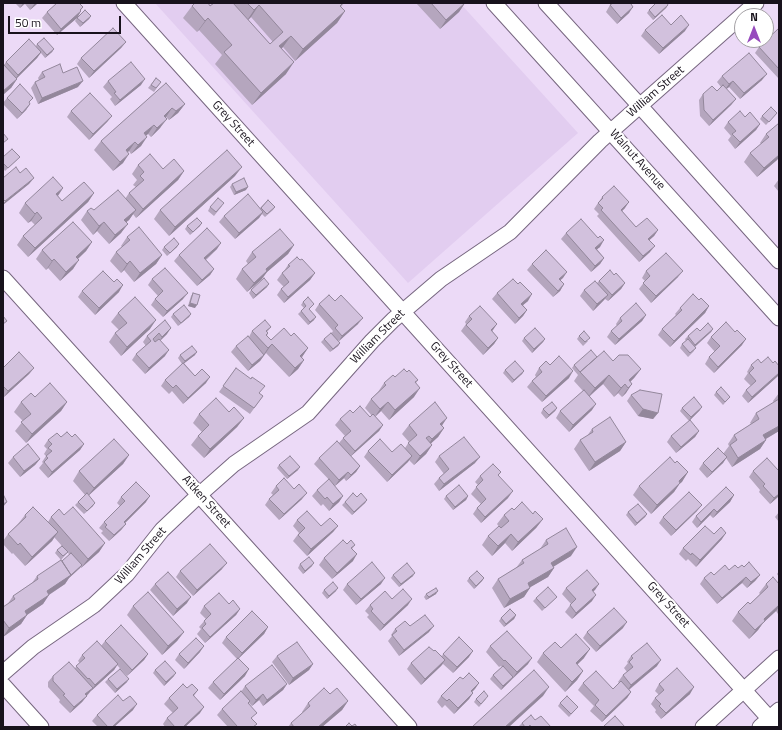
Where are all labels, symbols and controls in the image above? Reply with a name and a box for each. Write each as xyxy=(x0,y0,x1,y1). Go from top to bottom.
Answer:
scale bar xyxy=(10,8,123,34)
north arrow xyxy=(734,8,774,48)
text: N xyxy=(750,9,758,25)
text: 50 m xyxy=(15,13,41,32)
street label: William Street xyxy=(624,63,688,121)
street label: Grey Street xyxy=(209,98,257,150)
street label: Walnut Avenue xyxy=(606,127,668,193)
street label: William Street xyxy=(348,307,408,367)
street label: Grey Street xyxy=(427,339,475,391)
street label: Aitken Street xyxy=(179,473,233,531)
street label: William Street xyxy=(112,524,170,588)
street label: Grey Street xyxy=(644,579,692,631)

